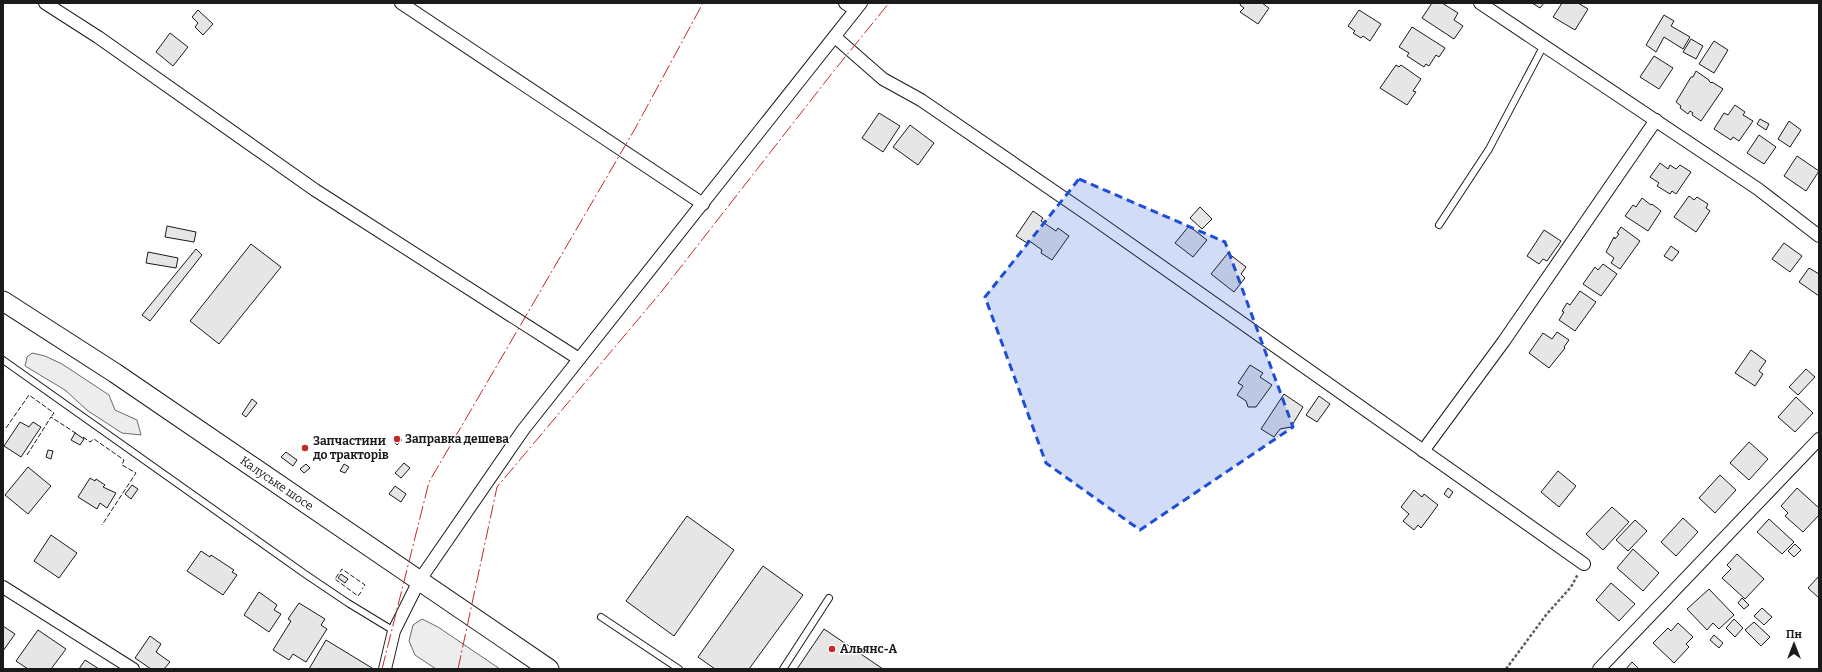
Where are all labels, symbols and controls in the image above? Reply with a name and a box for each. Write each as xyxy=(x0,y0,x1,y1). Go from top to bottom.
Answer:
place label: Заправка дешева xyxy=(405,432,509,446)
place label: Запчастини до тракторів xyxy=(313,434,389,462)
marker: Заправка дешева xyxy=(392,434,402,444)
marker: Запчастини до тракторів xyxy=(300,443,310,453)
street label: Калуське шосе xyxy=(238,453,316,513)
north arrow xyxy=(1774,624,1814,664)
text: Пн xyxy=(1786,628,1803,641)
place label: Альянс-А xyxy=(840,642,898,656)
marker: Альянс-А xyxy=(827,644,837,654)

